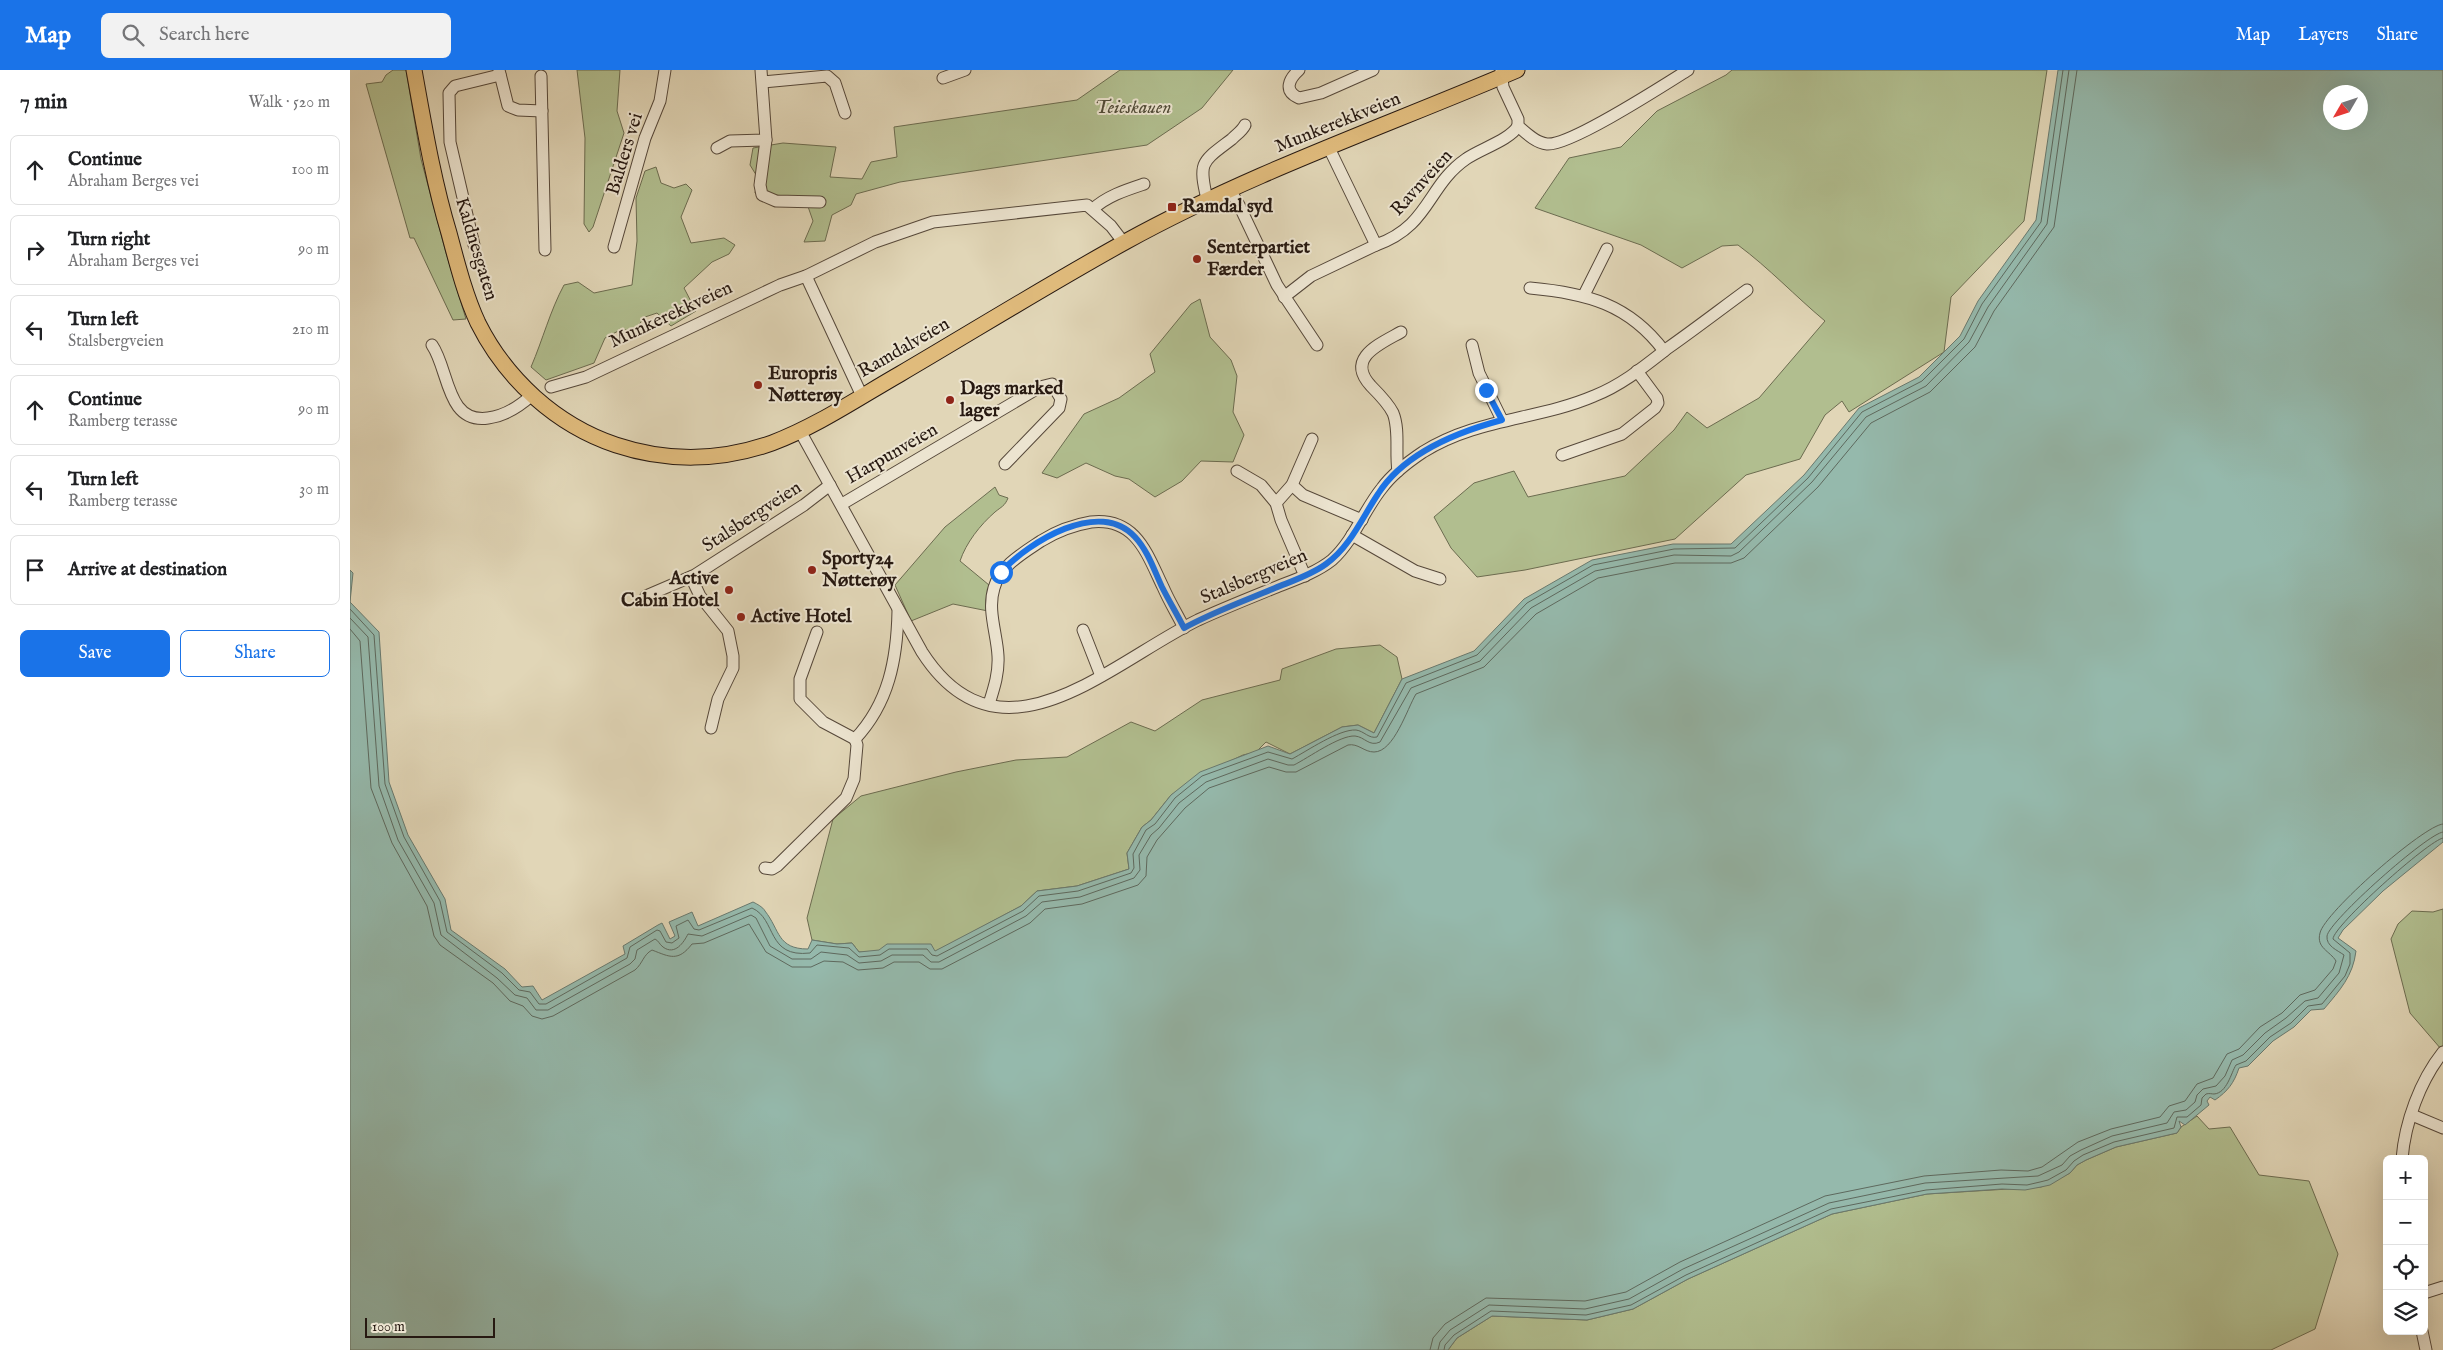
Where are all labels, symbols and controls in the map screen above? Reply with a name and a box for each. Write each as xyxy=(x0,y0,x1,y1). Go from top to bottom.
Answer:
search box xyxy=(101,13,451,58)
text: Map xyxy=(25,20,71,51)
icon: search xyxy=(119,21,147,49)
text: Search here xyxy=(159,23,250,47)
text: Map xyxy=(2236,24,2270,47)
text: Layers xyxy=(2298,24,2349,47)
text: Share xyxy=(2377,24,2418,47)
north arrow xyxy=(2323,85,2368,130)
street label: Munkerekkveien xyxy=(1272,87,1404,159)
text: 7 min xyxy=(20,89,67,116)
text: Walk · 520 m xyxy=(248,93,330,113)
park label: Teieskauen xyxy=(1095,96,1171,120)
street label: Balders vei xyxy=(601,110,649,198)
street label: Ravnveien xyxy=(1386,145,1458,221)
text: Continue xyxy=(68,148,142,172)
icon: ahead xyxy=(21,156,49,184)
text: 100 m xyxy=(292,160,329,180)
text: Abraham Berges vei xyxy=(68,172,199,192)
street label: Kaldnesgaten xyxy=(449,195,503,303)
place label: Ramdal syd xyxy=(1182,195,1274,219)
marker: Ramdal syd xyxy=(1166,201,1178,213)
text: Turn right xyxy=(68,228,150,252)
icon: right xyxy=(21,236,49,264)
place label: Senterpartiet Færder xyxy=(1207,236,1310,282)
text: 90 m xyxy=(298,240,329,260)
text: Abraham Berges vei xyxy=(68,252,199,272)
marker: Senterpartiet Færder xyxy=(1191,253,1203,265)
street label: Munkerekkveien xyxy=(606,276,736,354)
text: Turn left xyxy=(68,308,139,332)
street label: Ramdalveien xyxy=(854,312,954,384)
icon: left xyxy=(21,316,49,344)
text: 210 m xyxy=(292,320,329,340)
text: Stalsbergveien xyxy=(68,332,164,352)
place label: Europris Nøtterøy xyxy=(767,362,843,408)
place label: Dags marked lager xyxy=(959,377,1064,423)
marker: Europris Nøtterøy xyxy=(752,379,764,391)
route end xyxy=(1475,379,1498,402)
text: Continue xyxy=(68,388,142,412)
marker: Dags marked lager xyxy=(944,394,956,406)
icon: ahead xyxy=(21,396,49,424)
text: 90 m xyxy=(298,400,329,420)
text: Ramberg terasse xyxy=(68,412,177,432)
street label: Harpunveien xyxy=(842,418,942,490)
text: Turn left xyxy=(68,468,139,492)
icon: left xyxy=(21,476,49,504)
street label: Stalsbergveien xyxy=(698,476,806,558)
text: 30 m xyxy=(299,480,329,500)
text: Ramberg terasse xyxy=(68,492,177,512)
street label: Stalsbergveien xyxy=(1197,544,1311,610)
place label: Sporty24 Nøtterøy xyxy=(821,547,897,593)
icon: arrive xyxy=(21,556,49,584)
text: Arrive at destination xyxy=(68,558,227,582)
route start xyxy=(990,561,1013,584)
marker: Sporty24 Nøtterøy xyxy=(806,564,818,576)
place label: Active Cabin Hotel xyxy=(621,567,720,613)
marker: Active Cabin Hotel xyxy=(723,584,735,596)
place label: Active Hotel xyxy=(750,605,852,629)
marker: Active Hotel xyxy=(735,611,747,623)
button: Save xyxy=(20,630,170,677)
button: Share xyxy=(180,630,330,677)
map controls xyxy=(2383,1155,2428,1335)
button: + xyxy=(2383,1155,2428,1200)
button: − xyxy=(2383,1200,2428,1245)
button: locate xyxy=(2383,1245,2428,1290)
button: layers xyxy=(2383,1290,2428,1335)
scale bar xyxy=(365,1315,495,1338)
text: 100 m xyxy=(372,1318,405,1336)

